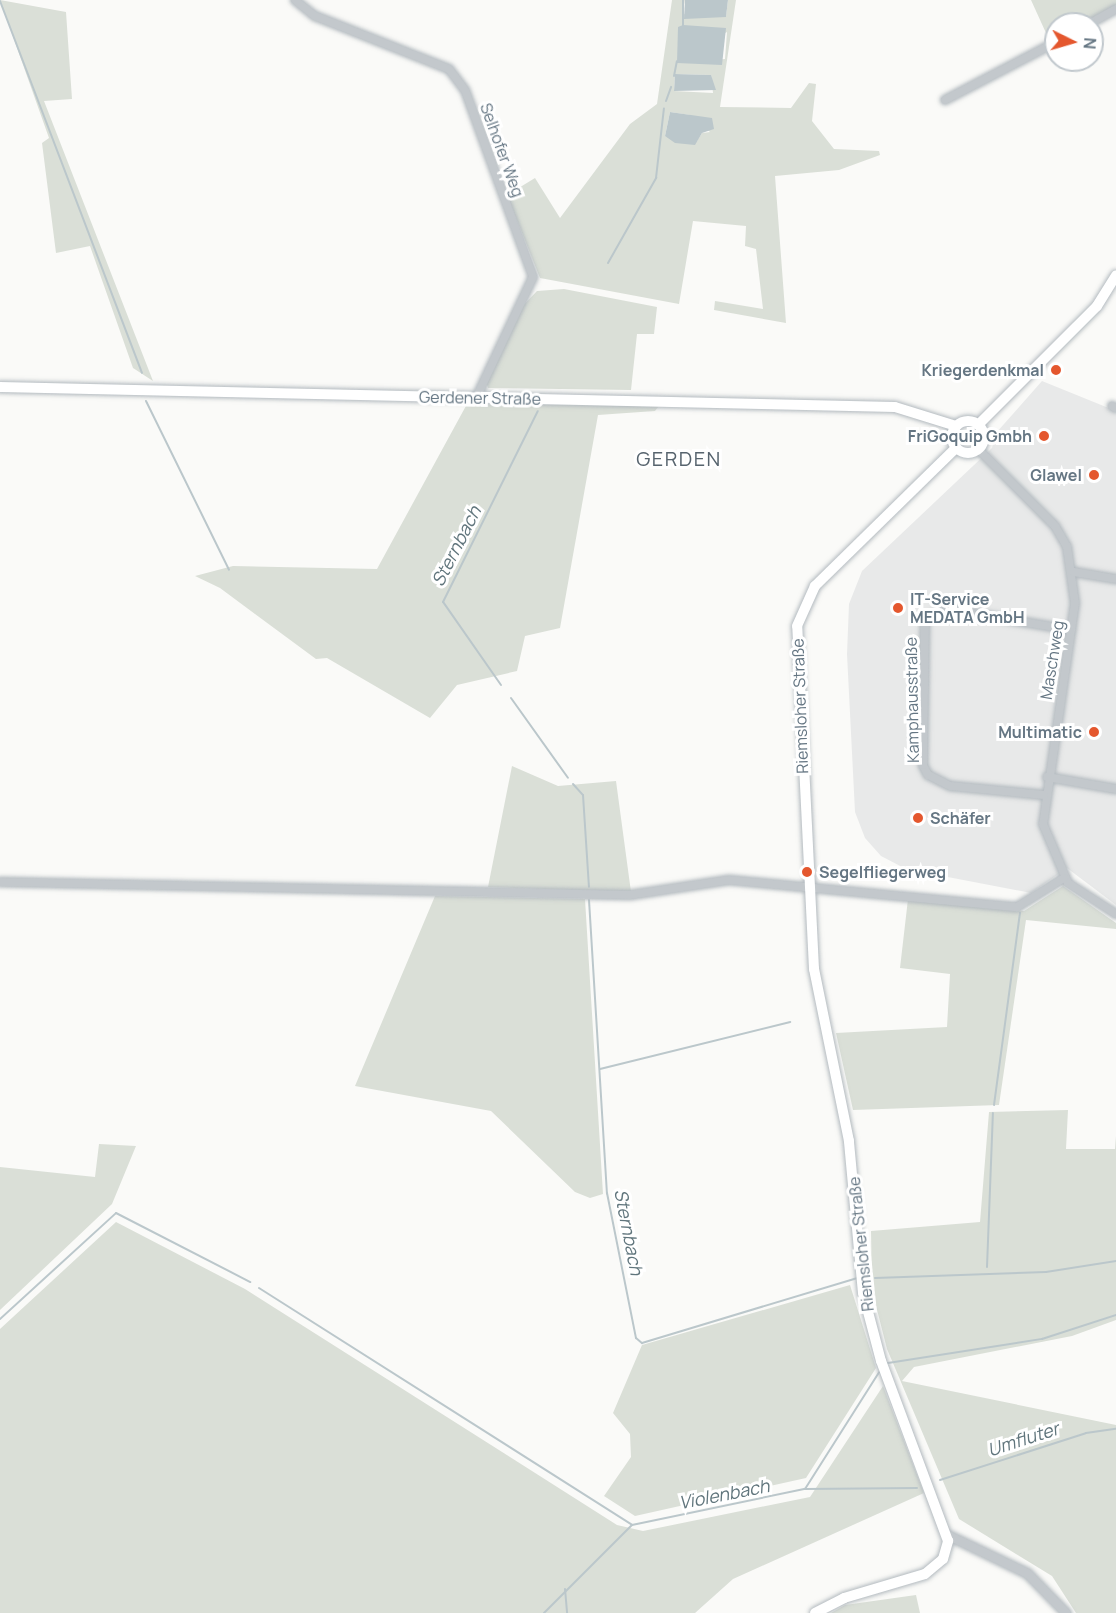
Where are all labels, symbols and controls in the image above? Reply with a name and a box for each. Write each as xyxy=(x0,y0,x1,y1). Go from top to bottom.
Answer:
north arrow xyxy=(1044,12,1104,72)
text: N xyxy=(1078,37,1101,50)
street label: Selhofer Weg xyxy=(476,100,528,200)
place label: Kriegerdenkmal xyxy=(921,360,1044,380)
marker: Kriegerdenkmal xyxy=(1049,363,1063,377)
street label: Gerdener Straße xyxy=(419,387,541,409)
place label: FriGoquip Gmbh xyxy=(908,426,1032,446)
marker: FriGoquip Gmbh xyxy=(1037,429,1051,443)
district label: GERDEN xyxy=(636,446,722,470)
place label: Glawel xyxy=(1030,465,1082,485)
marker: Glawel xyxy=(1087,468,1101,482)
water label: Sternbach xyxy=(427,502,485,590)
place label: IT-Service MEDATA GmbH xyxy=(910,589,1025,627)
marker: IT-Service MEDATA GmbH xyxy=(891,601,905,615)
street label: Maschweg xyxy=(1036,619,1068,701)
street label: Kamphausstraße xyxy=(901,637,923,763)
street label: Riemsloher Straße xyxy=(788,638,812,774)
place label: Multimatic xyxy=(998,722,1082,742)
marker: Multimatic xyxy=(1087,725,1101,739)
place label: Schäfer xyxy=(930,808,991,828)
marker: Schäfer xyxy=(911,811,925,825)
place label: Segelfliegerweg xyxy=(819,862,946,882)
marker: Segelfliegerweg xyxy=(800,865,814,879)
street label: Riemsloher Straße xyxy=(844,1176,878,1312)
water label: Sternbach xyxy=(610,1187,648,1277)
water label: Umfluter xyxy=(985,1417,1061,1461)
water label: Violenbach xyxy=(677,1475,771,1513)

